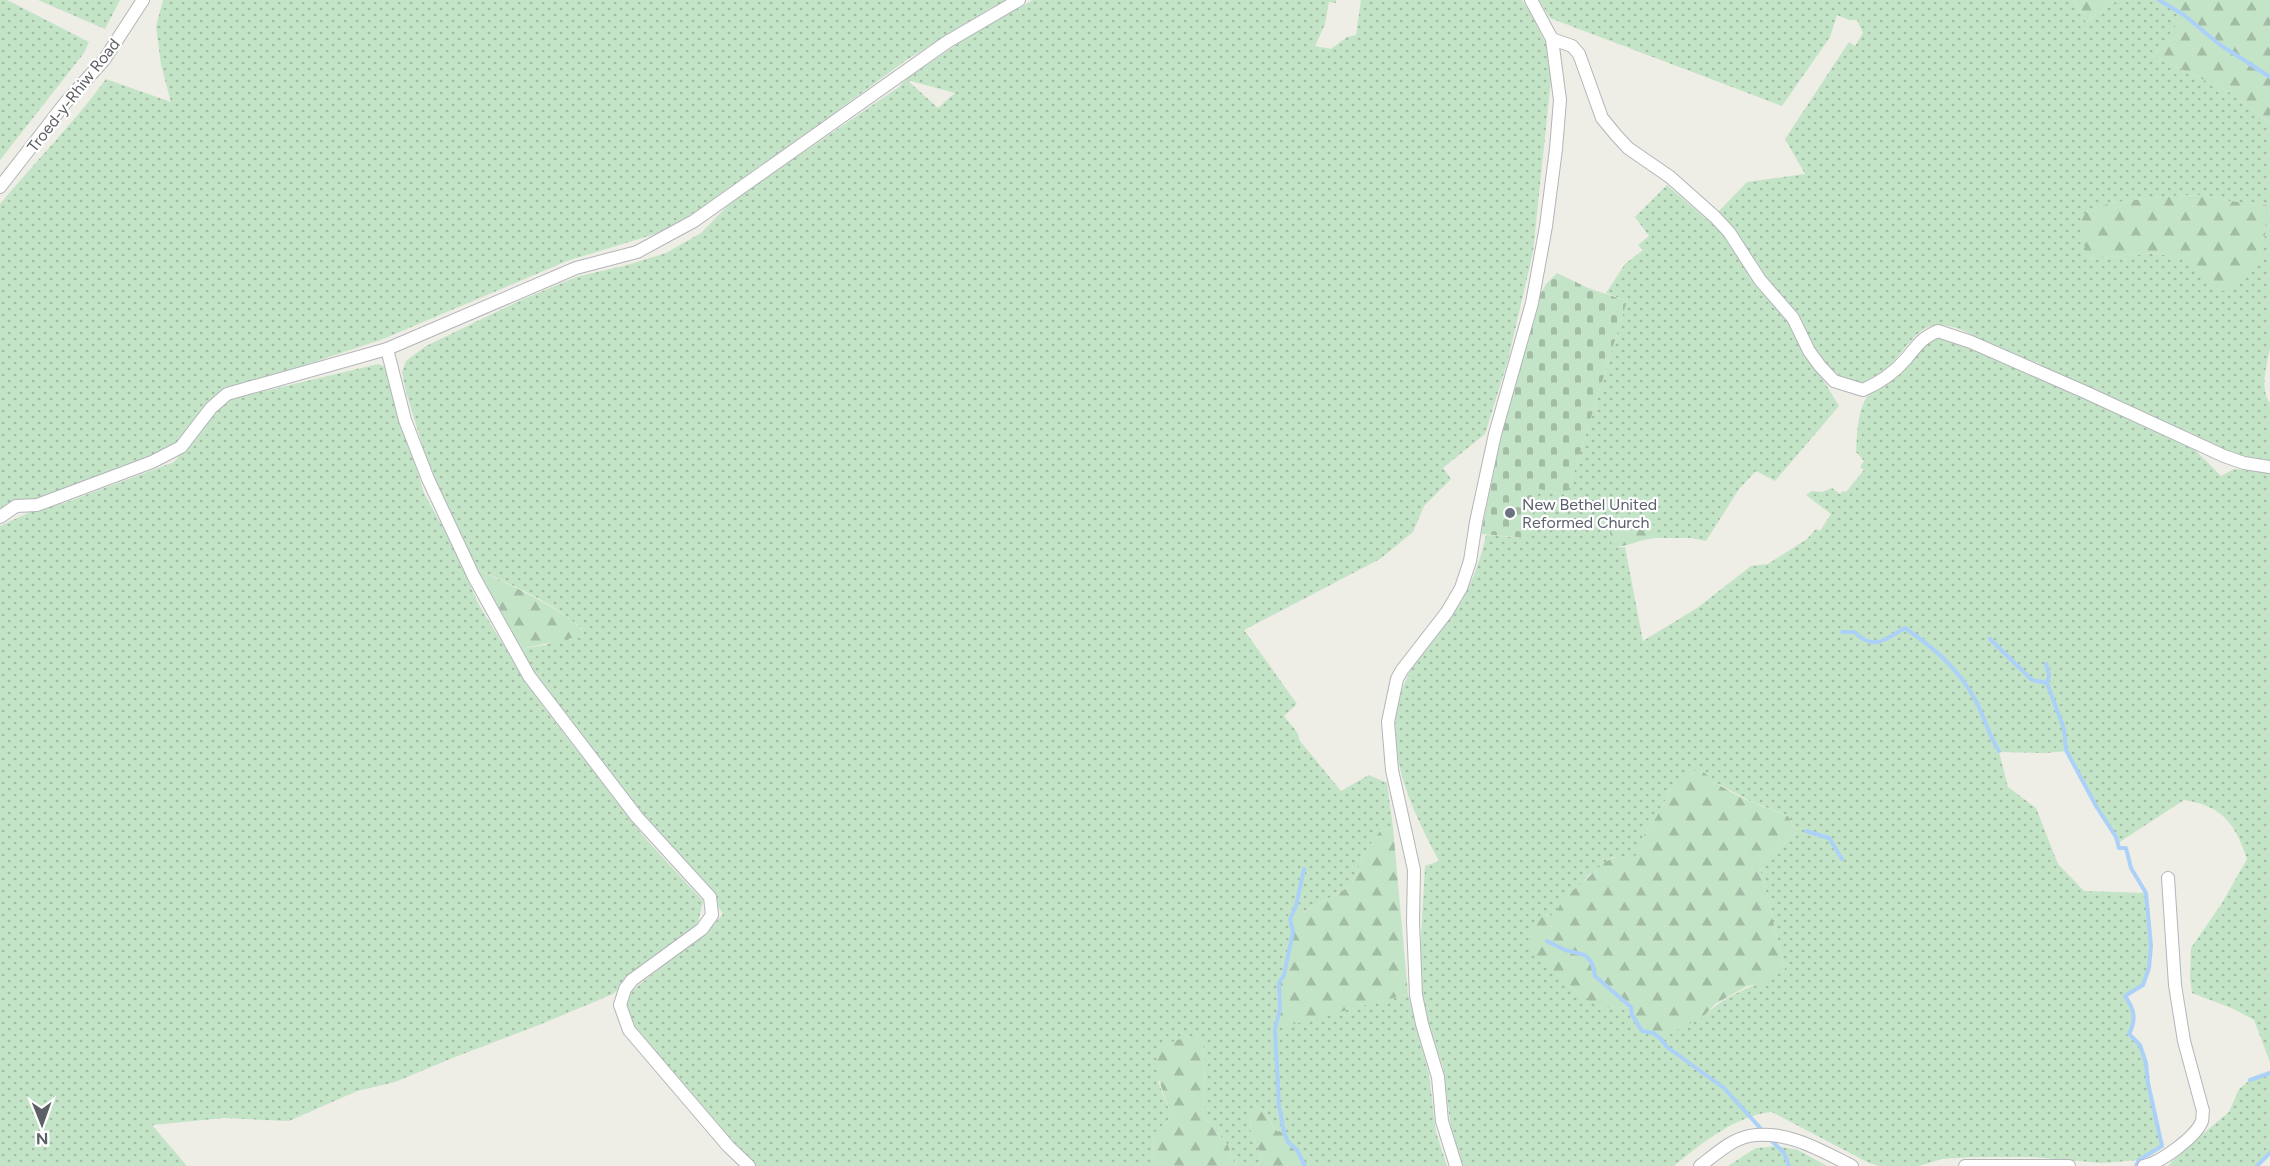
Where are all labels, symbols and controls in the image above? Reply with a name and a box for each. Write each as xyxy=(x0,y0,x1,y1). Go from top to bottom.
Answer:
street label: Troed-y-Rhiw Road xyxy=(23,35,124,156)
place label: New Bethel United Reformed Church xyxy=(1522,495,1657,532)
marker: New Bethel United Reformed Church xyxy=(1503,506,1517,520)
north arrow xyxy=(12,1094,72,1154)
text: N xyxy=(36,1129,49,1148)

